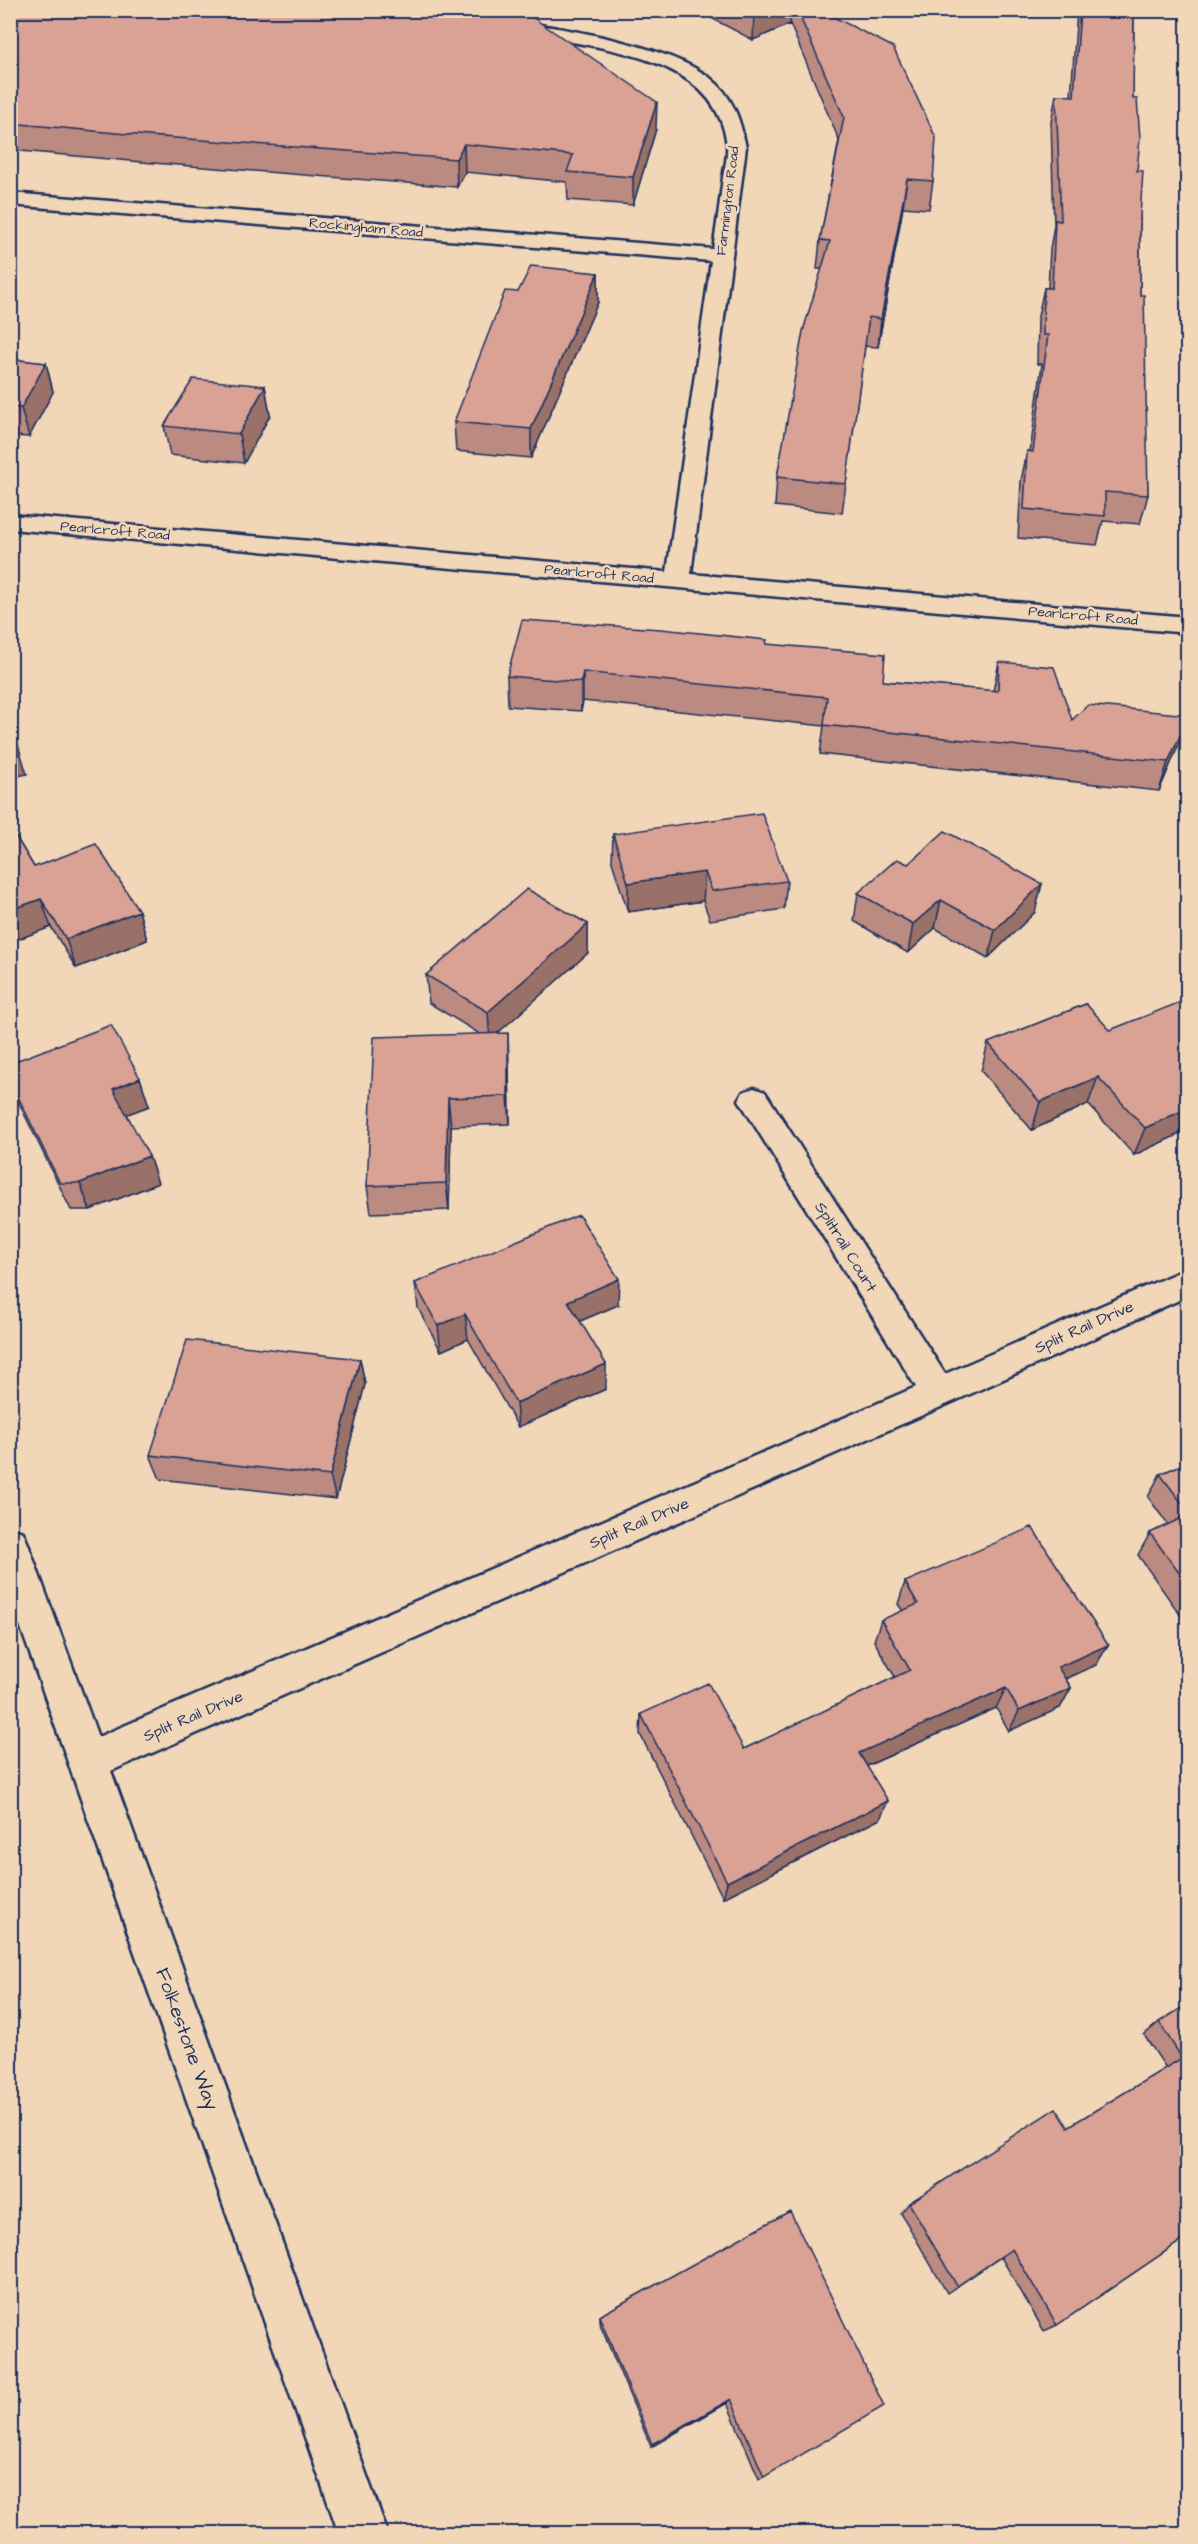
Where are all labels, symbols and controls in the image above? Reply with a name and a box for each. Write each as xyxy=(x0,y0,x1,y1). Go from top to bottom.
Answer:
street label: Farmington Road xyxy=(711,145,745,257)
street label: Rockingham Road xyxy=(308,213,424,243)
street label: Pearlcroft Road xyxy=(59,516,171,546)
street label: Pearlcroft Road xyxy=(543,559,655,589)
street label: Pearlcroft Road xyxy=(1027,601,1139,631)
street label: Splitrail Court xyxy=(809,1198,883,1297)
street label: Split Rail Drive xyxy=(1031,1295,1137,1359)
street label: Split Rail Drive xyxy=(586,1492,693,1554)
street label: Split Rail Drive xyxy=(140,1685,247,1747)
street label: Folkestone Way xyxy=(147,1964,226,2114)

